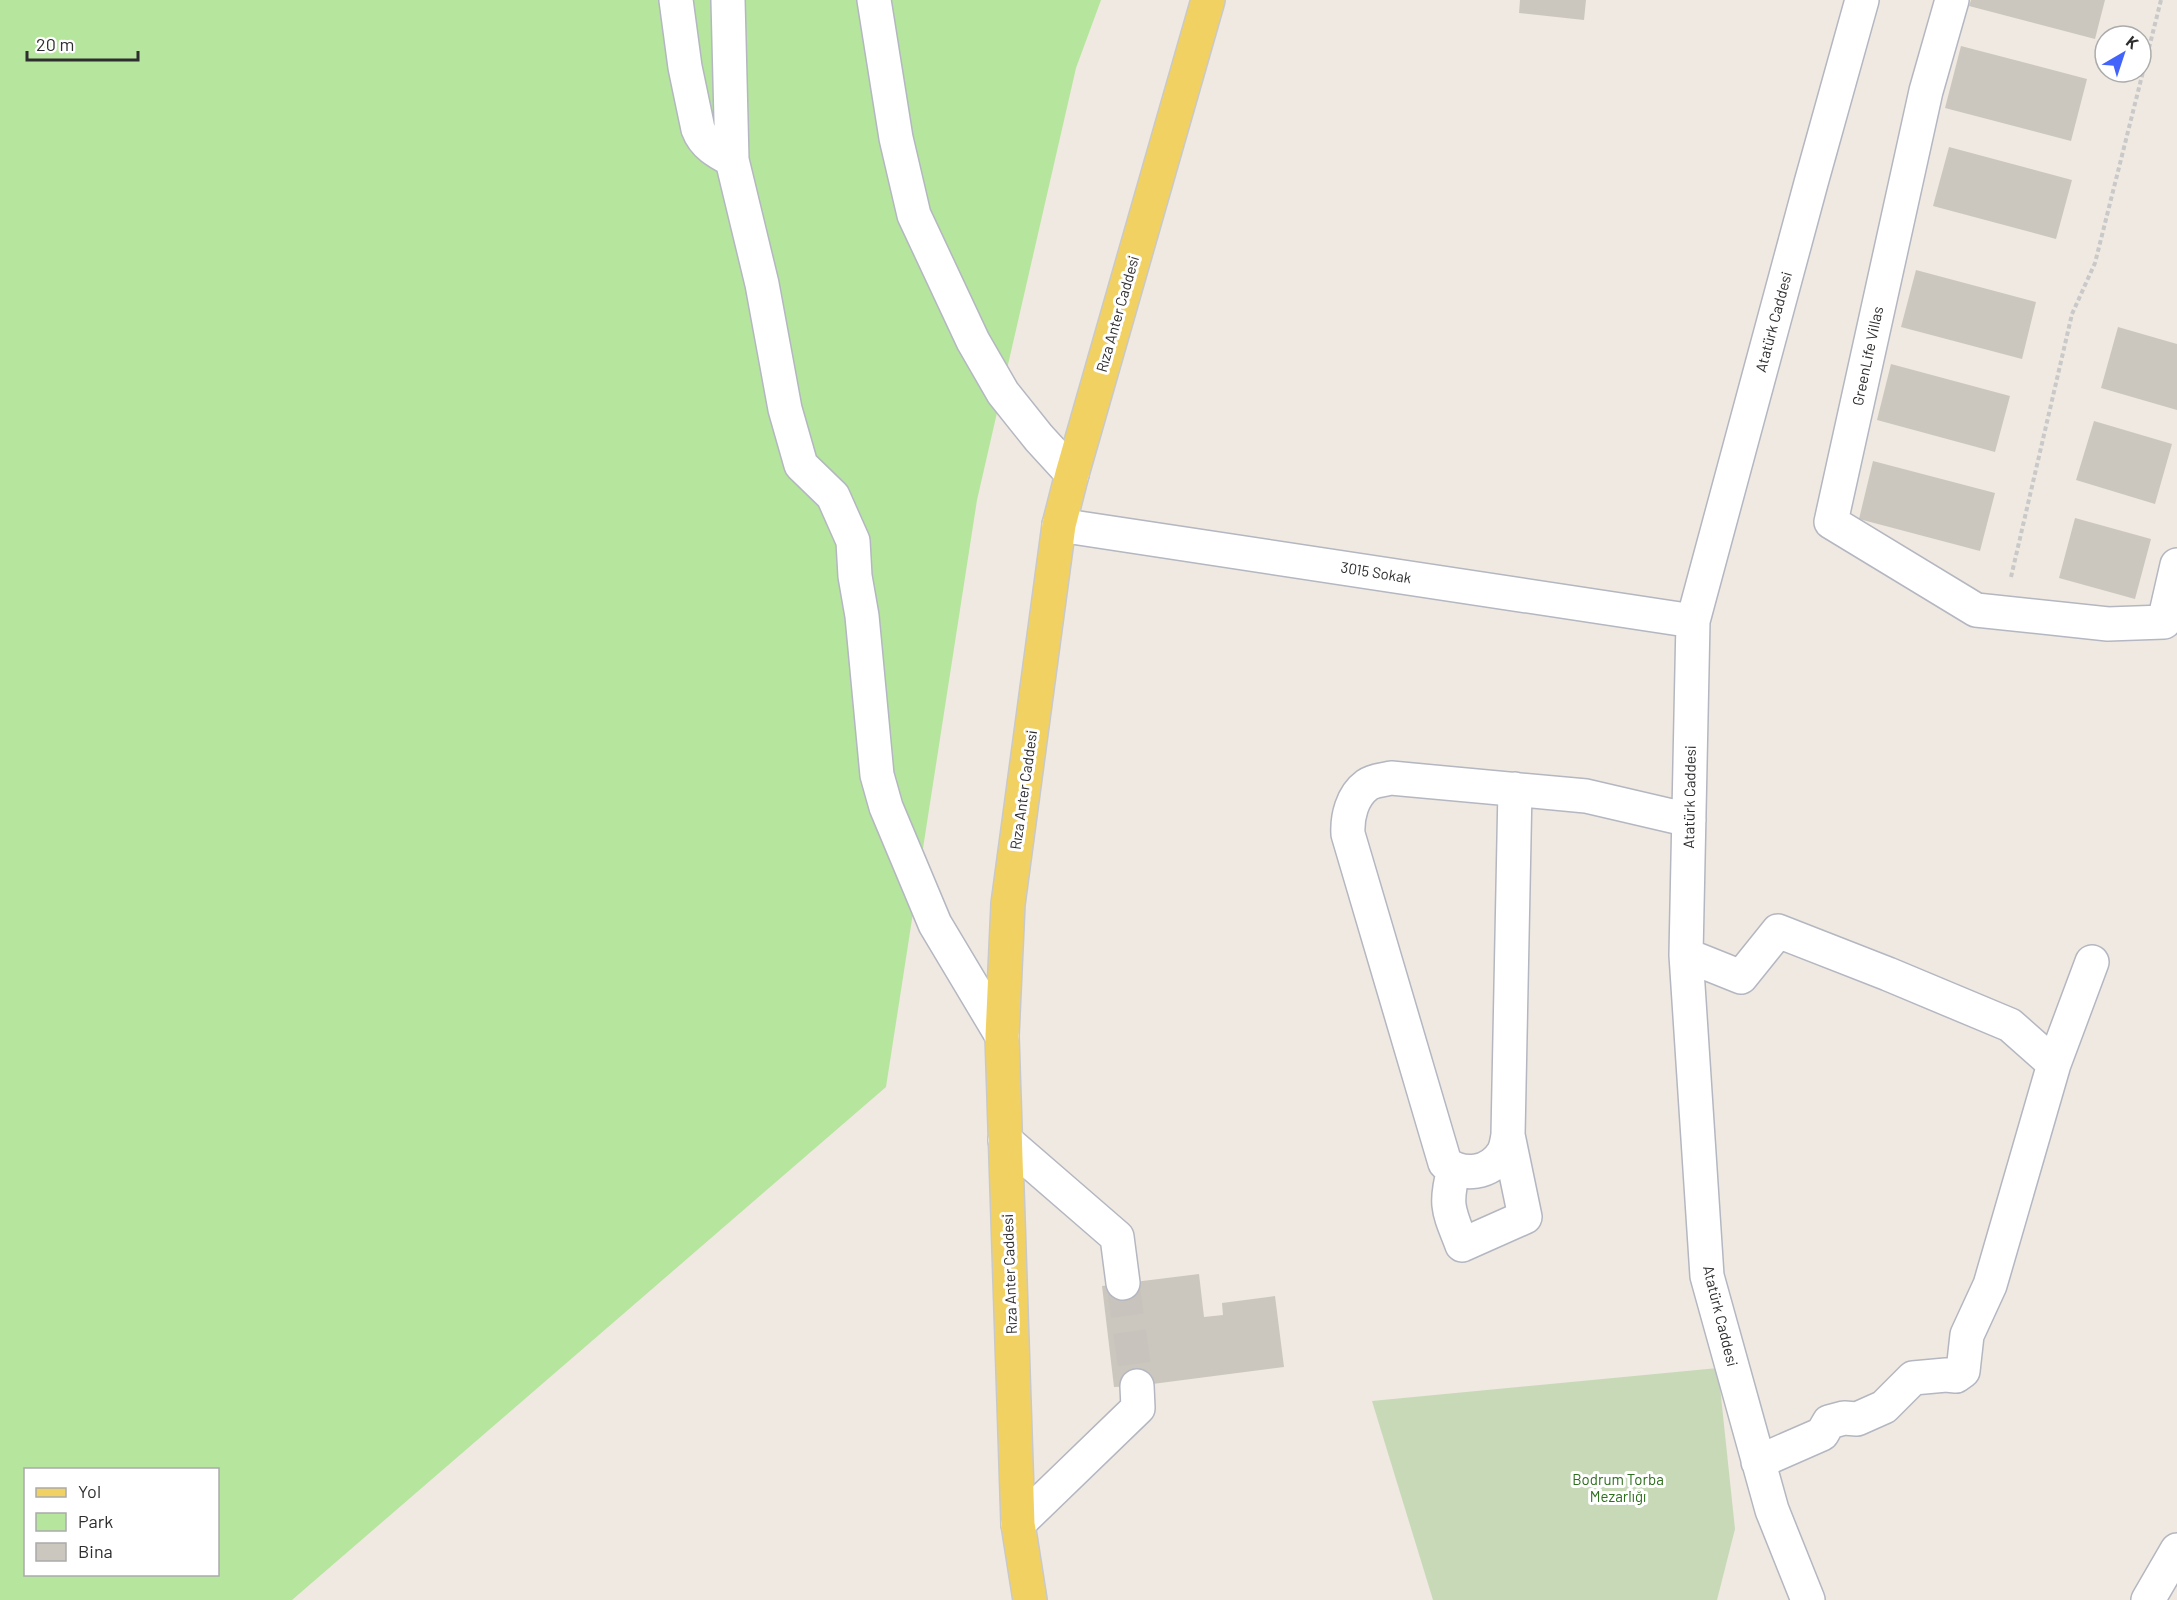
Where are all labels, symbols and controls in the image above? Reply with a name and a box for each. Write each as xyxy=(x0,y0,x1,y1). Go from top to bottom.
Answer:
scale bar xyxy=(27,24,138,62)
north arrow xyxy=(2093,24,2153,84)
text: K xyxy=(2123,31,2143,52)
text: 20 m xyxy=(36,33,74,55)
street label: Rıza Anter Caddesi xyxy=(1092,253,1142,374)
street label: Atatürk Caddesi xyxy=(1751,269,1795,374)
street label: GreenLife Villas xyxy=(1848,304,1886,407)
street label: 3015 Sokak xyxy=(1340,558,1413,587)
street label: Rıza Anter Caddesi xyxy=(1006,729,1040,851)
street label: Atatürk Caddesi xyxy=(1679,745,1699,849)
street label: Rıza Anter Caddesi xyxy=(998,1213,1020,1335)
street label: Atatürk Caddesi xyxy=(1700,1263,1742,1368)
legend xyxy=(24,1468,219,1576)
park label: Bodrum Torba Mezarlığı xyxy=(1572,1470,1664,1505)
text: Yol xyxy=(78,1480,101,1502)
text: Park xyxy=(78,1510,113,1532)
text: Bina xyxy=(78,1540,113,1562)

